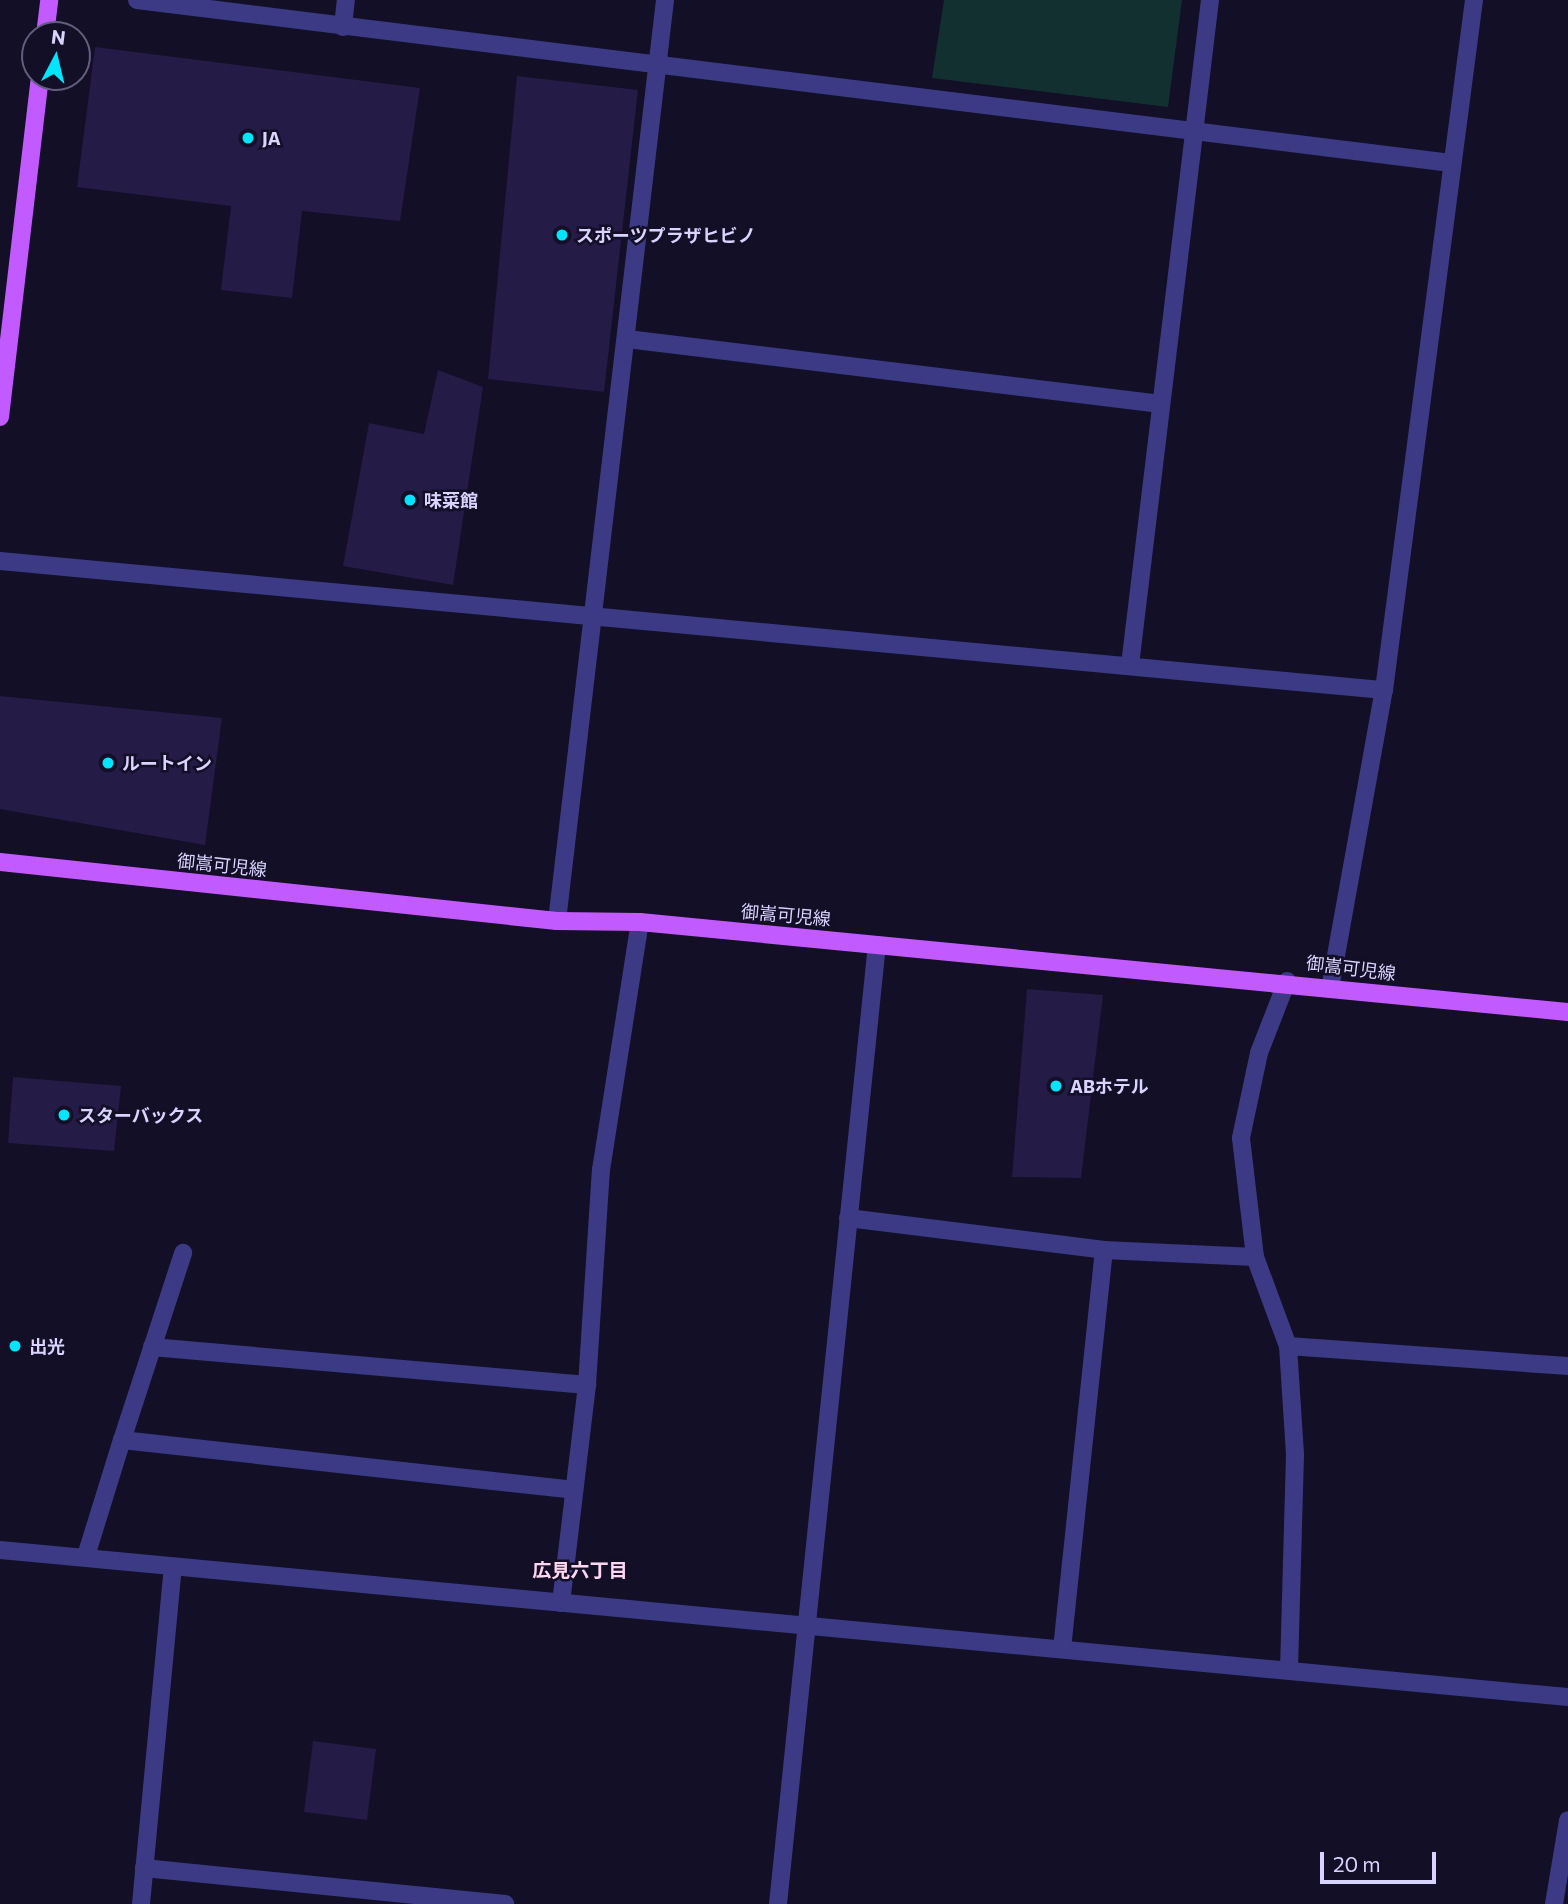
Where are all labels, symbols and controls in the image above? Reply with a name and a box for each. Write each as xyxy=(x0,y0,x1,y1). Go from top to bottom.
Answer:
north arrow xyxy=(21,21,91,91)
text: N xyxy=(50,24,67,49)
place label: JA xyxy=(262,127,281,149)
marker: JA xyxy=(240,130,256,146)
place label: スポーツプラザヒビノ xyxy=(576,224,756,246)
marker: スポーツプラザヒビノ xyxy=(554,227,570,243)
place label: 味菜館 xyxy=(424,489,478,511)
marker: 味菜館 xyxy=(402,492,418,508)
place label: ルートイン xyxy=(122,752,212,774)
marker: ルートイン xyxy=(100,755,116,771)
street label: 御嵩可児線 xyxy=(176,850,268,880)
street label: 御嵩可児線 xyxy=(740,900,832,930)
street label: 御嵩可児線 xyxy=(1305,952,1397,984)
place label: ABホテル xyxy=(1070,1075,1149,1097)
marker: ABホテル xyxy=(1048,1078,1064,1094)
place label: スターバックス xyxy=(78,1104,204,1126)
marker: スターバックス xyxy=(56,1107,72,1123)
place label: 出光 xyxy=(29,1335,65,1357)
marker: 出光 xyxy=(7,1338,23,1354)
district label: 広見六丁目 xyxy=(533,1559,627,1581)
scale bar xyxy=(1323,1838,1438,1882)
text: 20 m xyxy=(1333,1851,1381,1876)

